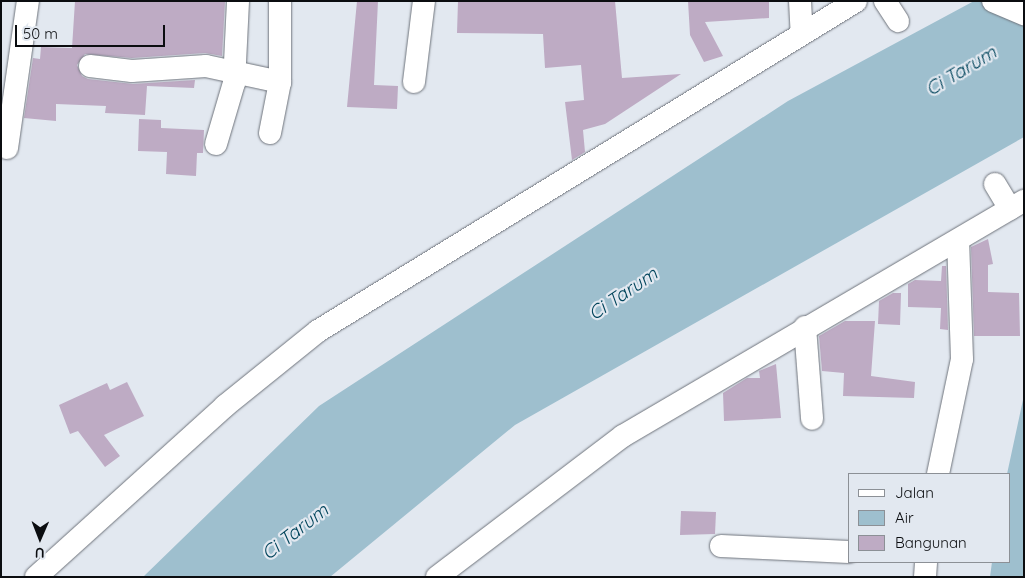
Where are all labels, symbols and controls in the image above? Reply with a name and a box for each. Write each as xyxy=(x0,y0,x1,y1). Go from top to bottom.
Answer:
scale bar xyxy=(18,15,168,47)
text: 50 m xyxy=(23,24,58,43)
water label: Ci Tarum xyxy=(922,41,1000,101)
water label: Ci Tarum xyxy=(584,263,662,325)
legend xyxy=(848,473,1010,563)
text: Jalan xyxy=(895,483,934,502)
water label: Ci Tarum xyxy=(257,499,333,565)
text: Air xyxy=(895,508,914,527)
north arrow xyxy=(15,513,65,563)
text: Bangunan xyxy=(895,533,967,552)
text: U xyxy=(35,544,45,562)

